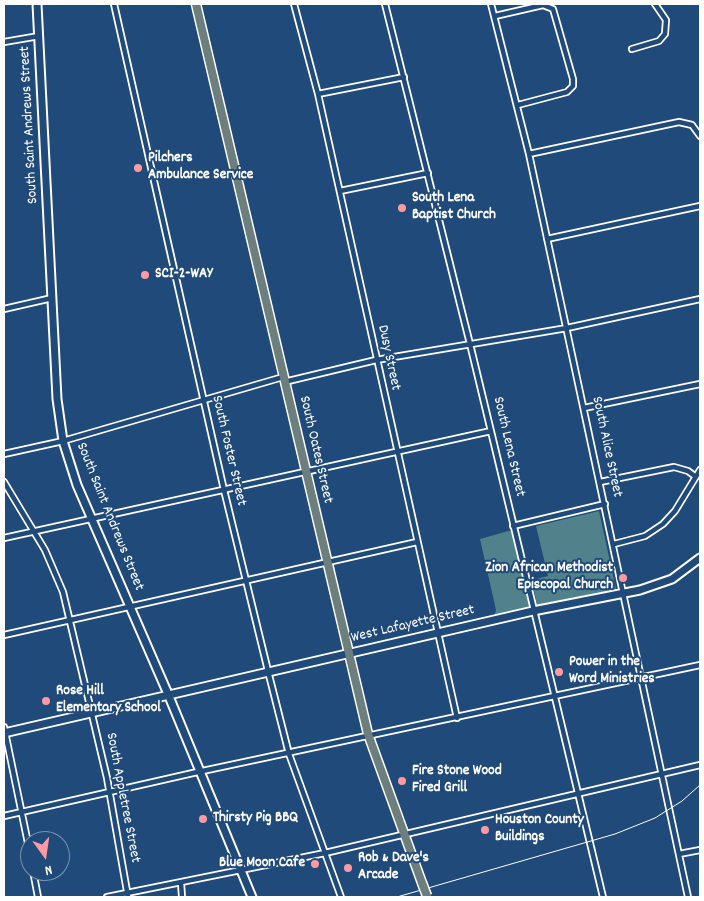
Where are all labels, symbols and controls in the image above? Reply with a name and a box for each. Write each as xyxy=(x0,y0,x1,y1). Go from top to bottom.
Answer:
street label: South Saint Andrews Street xyxy=(17,46,43,204)
place label: Pilchers Ambulance Service xyxy=(148,150,253,185)
marker: Pilchers Ambulance Service xyxy=(132,162,144,174)
place label: South Lena Baptist Church xyxy=(412,190,496,225)
marker: South Lena Baptist Church xyxy=(396,202,408,214)
place label: SCI-2-WAY xyxy=(155,266,213,284)
marker: SCI-2-WAY xyxy=(139,269,151,281)
street label: Dusy Street xyxy=(372,324,404,392)
street label: South Foster Street xyxy=(207,394,249,508)
street label: South Oates Street xyxy=(294,395,336,505)
street label: South Lena Street xyxy=(488,395,528,499)
street label: South Alice Street xyxy=(587,395,625,499)
street label: South Saint Andrews Street xyxy=(71,440,147,594)
place label: Zion African Methodist Episcopal Church xyxy=(485,560,613,595)
marker: Zion African Methodist Episcopal Church xyxy=(617,572,629,584)
street label: West Lafayette Street xyxy=(349,602,477,648)
place label: Power in the Word Ministries xyxy=(569,654,655,689)
marker: Power in the Word Ministries xyxy=(553,666,565,678)
place label: Rose Hill Elementary School xyxy=(56,683,161,718)
marker: Rose Hill Elementary School xyxy=(40,695,52,707)
street label: South Appletree Street xyxy=(101,732,143,864)
place label: Fire Stone Wood Fired Grill xyxy=(412,763,502,798)
marker: Fire Stone Wood Fired Grill xyxy=(396,775,408,787)
place label: Thirsty Pig BBQ xyxy=(213,810,298,828)
place label: Houston County Buildings xyxy=(495,812,584,847)
marker: Thirsty Pig BBQ xyxy=(197,813,209,825)
marker: Houston County Buildings xyxy=(479,824,491,836)
north arrow xyxy=(20,831,70,881)
place label: Rob & Dave's Arcade xyxy=(358,850,429,885)
place label: Blue Moon Cafe xyxy=(219,855,305,873)
marker: Blue Moon Cafe xyxy=(309,858,321,870)
text: N xyxy=(43,859,54,880)
marker: Rob & Dave's Arcade xyxy=(342,862,354,874)

